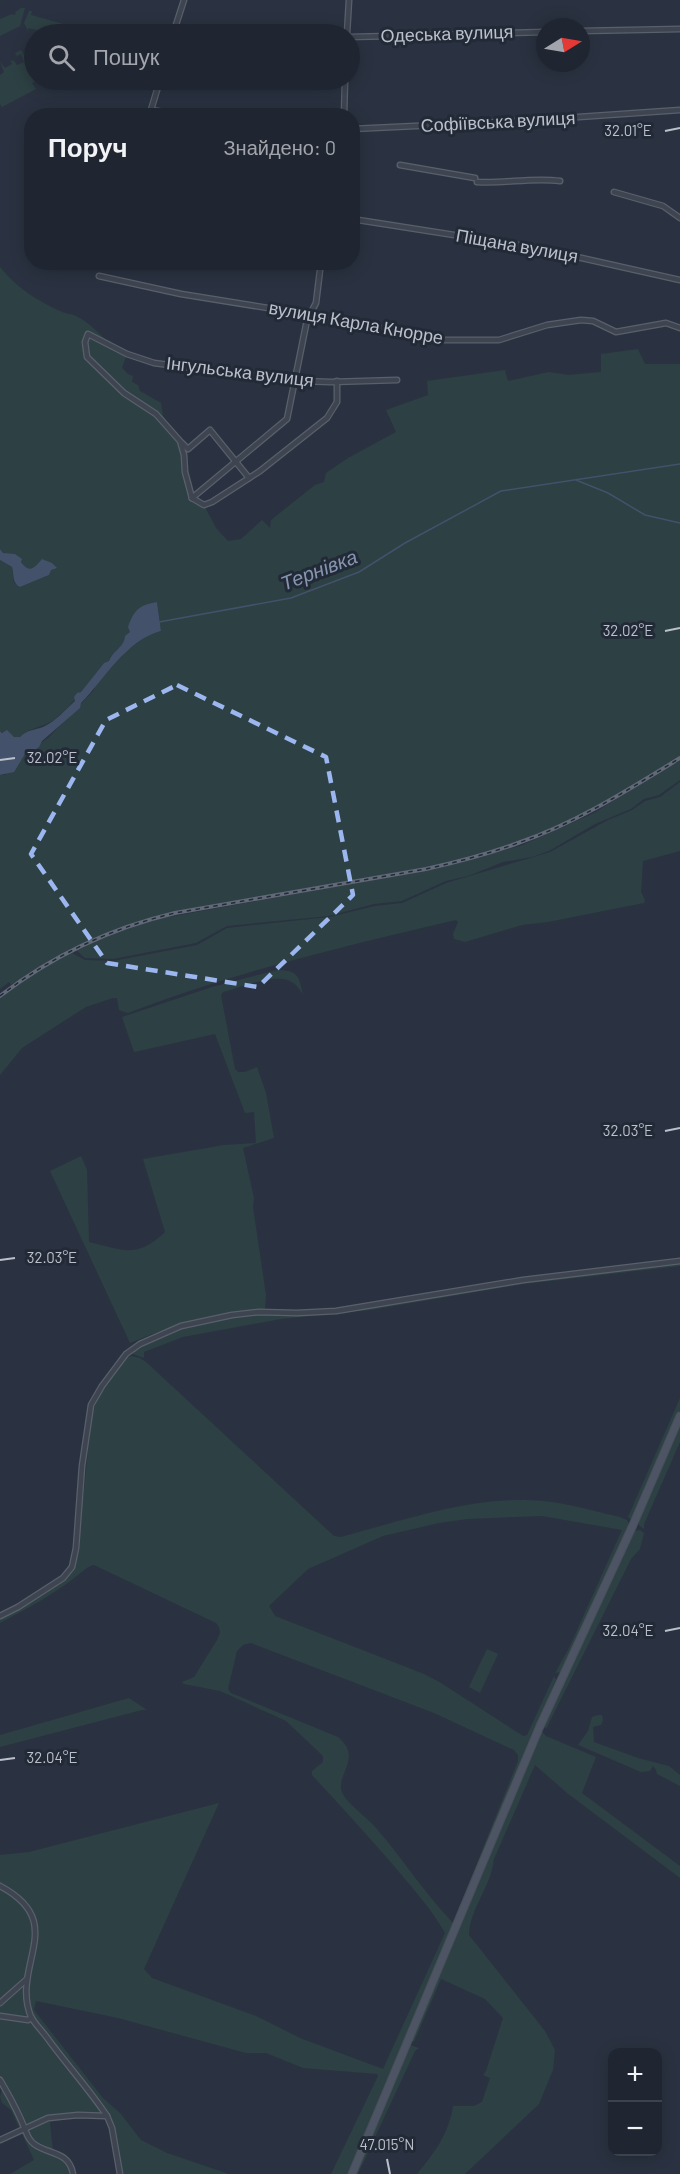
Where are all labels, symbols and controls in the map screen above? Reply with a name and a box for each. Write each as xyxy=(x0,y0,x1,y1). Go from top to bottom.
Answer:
north arrow xyxy=(536,18,590,72)
street label: Одеська вулиця xyxy=(380,20,514,46)
search box xyxy=(24,24,360,90)
icon: search xyxy=(45,41,78,74)
text: Пошук xyxy=(93,43,159,69)
street label: Софіївська вулиця xyxy=(420,106,576,136)
text: 32.01°E xyxy=(604,121,652,139)
text: Поруч xyxy=(48,131,128,162)
text: Знайдено: 0 xyxy=(224,135,336,159)
street label: Піщана вулиця xyxy=(454,223,580,267)
street label: вулиця Карла Кнорре xyxy=(267,296,445,348)
street label: Інгульська вулиця xyxy=(165,351,315,391)
water label: Тернівка xyxy=(277,543,360,595)
text: 32.02°E xyxy=(603,621,653,639)
text: 32.02°E xyxy=(27,748,77,766)
text: 32.03°E xyxy=(603,1121,653,1139)
text: 32.03°E xyxy=(27,1248,77,1266)
text: 32.04°E xyxy=(603,1621,653,1639)
text: 32.04°E xyxy=(27,1748,77,1766)
map controls xyxy=(608,2048,662,2156)
button: + xyxy=(608,2048,662,2102)
button: − xyxy=(608,2102,662,2156)
text: 47.015°N xyxy=(360,2135,414,2153)

